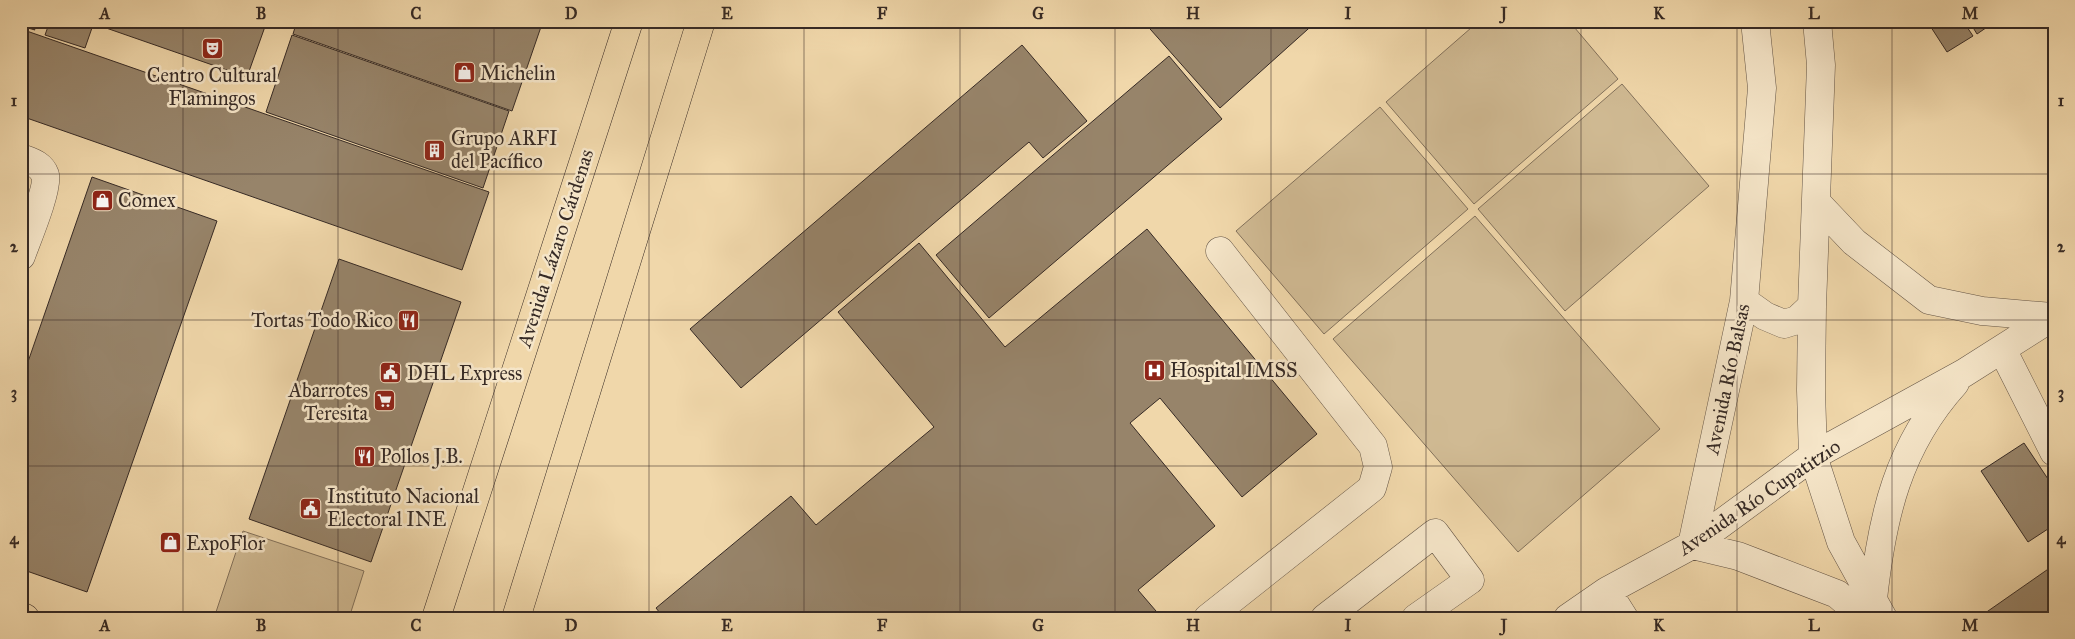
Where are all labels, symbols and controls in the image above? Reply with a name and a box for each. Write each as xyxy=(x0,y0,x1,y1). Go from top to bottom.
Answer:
text: A xyxy=(99,4,111,23)
text: B xyxy=(256,4,266,23)
text: C xyxy=(411,4,422,23)
text: D xyxy=(565,4,578,23)
text: E xyxy=(721,4,733,23)
text: F xyxy=(877,4,888,23)
text: G xyxy=(1032,4,1044,23)
text: H xyxy=(1186,4,1200,23)
text: I xyxy=(1345,4,1352,23)
text: J xyxy=(1499,4,1508,24)
text: K xyxy=(1653,4,1665,23)
text: L xyxy=(1808,4,1820,23)
text: M xyxy=(1962,4,1979,23)
theatre icon: Centro Cultural Flamingos xyxy=(200,37,224,61)
shop icon: Michelin xyxy=(452,61,476,85)
place label: Michelin xyxy=(480,61,556,85)
place label: Centro Cultural Flamingos xyxy=(147,63,278,111)
text: 1 xyxy=(11,91,18,110)
text: 1 xyxy=(2058,91,2065,110)
place label: Grupo ARFI del Pacífico xyxy=(451,126,558,173)
building icon: Grupo ARFI del Pacífico xyxy=(423,138,447,162)
street label: Avenida Lázaro Cárdenas xyxy=(511,146,598,351)
shop icon: Comex xyxy=(90,188,114,212)
place label: Comex xyxy=(118,188,176,212)
text: 2 xyxy=(10,237,19,256)
text: 2 xyxy=(2057,237,2066,256)
street label: Avenida Río Balsas xyxy=(1699,301,1755,458)
place label: Tortas Todo Rico xyxy=(251,308,393,332)
restaurant icon: Tortas Todo Rico xyxy=(397,308,421,332)
hospital icon: Hospital IMSS xyxy=(1142,358,1166,382)
place label: Hospital IMSS xyxy=(1170,358,1297,382)
public building icon: DHL Express xyxy=(379,361,403,385)
place label: DHL Express xyxy=(407,361,522,385)
place label: Abarrotes Teresita xyxy=(288,378,369,425)
text: 3 xyxy=(11,383,17,403)
text: 3 xyxy=(2058,383,2064,403)
supermarket icon: Abarrotes Teresita xyxy=(372,389,396,413)
street label: Avenida Río Cupatitzio xyxy=(1672,434,1845,561)
restaurant icon: Pollos J.B. xyxy=(352,444,376,468)
place label: Pollos J.B. xyxy=(380,444,463,469)
place label: Instituto Nacional Electoral INE xyxy=(327,484,480,531)
public building icon: Instituto Nacional Electoral INE xyxy=(299,496,323,520)
text: 4 xyxy=(10,529,20,549)
text: 4 xyxy=(2057,529,2067,549)
shop icon: ExpoFlor xyxy=(158,531,182,555)
place label: ExpoFlor xyxy=(186,531,266,555)
text: A xyxy=(99,616,111,635)
text: B xyxy=(256,616,266,635)
text: C xyxy=(411,616,422,635)
text: D xyxy=(565,616,578,635)
text: E xyxy=(721,616,733,635)
text: F xyxy=(877,616,888,635)
text: G xyxy=(1032,616,1044,635)
text: H xyxy=(1186,616,1200,635)
text: I xyxy=(1345,616,1352,635)
text: J xyxy=(1499,616,1508,636)
text: K xyxy=(1653,616,1665,635)
text: L xyxy=(1808,616,1820,635)
text: M xyxy=(1962,616,1979,635)

